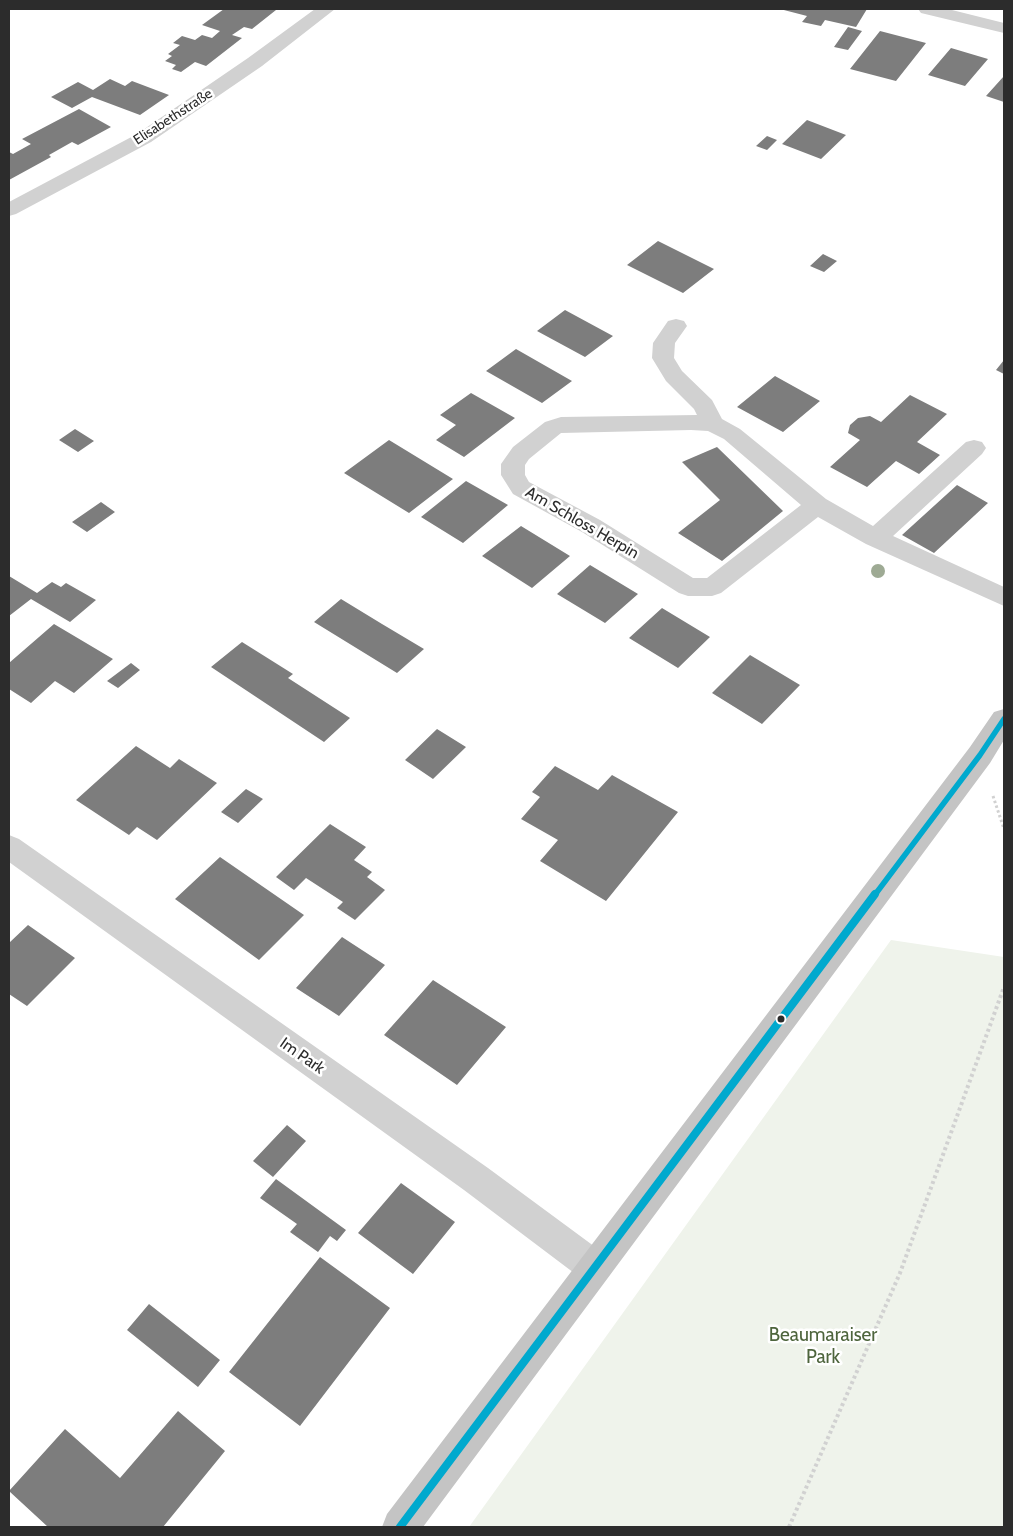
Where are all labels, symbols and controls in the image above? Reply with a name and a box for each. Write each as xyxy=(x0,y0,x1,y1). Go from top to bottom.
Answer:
street label: Elisabethstraße xyxy=(130,85,216,149)
street label: Am Schloss Herpin xyxy=(522,483,642,563)
unlabelled marker xyxy=(776,1014,786,1024)
street label: Im Park xyxy=(276,1034,328,1078)
park label: Beaumaraiser Park xyxy=(769,1324,877,1368)

